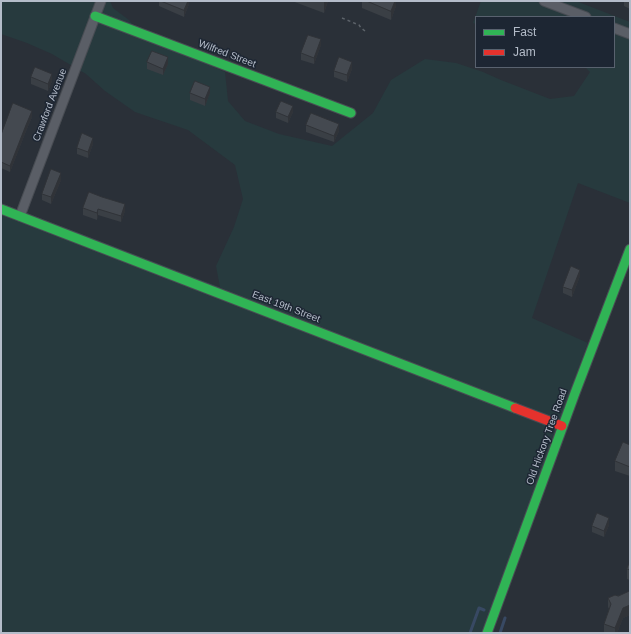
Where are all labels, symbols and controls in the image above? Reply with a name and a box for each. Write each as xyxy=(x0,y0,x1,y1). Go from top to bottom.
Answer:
legend xyxy=(475,16,615,68)
text: Fast xyxy=(513,25,536,39)
street label: Wilfred Street xyxy=(197,38,257,70)
text: Jam xyxy=(513,45,536,59)
street label: Crawford Avenue xyxy=(31,67,69,143)
street label: East 19th Street xyxy=(250,289,322,325)
street label: Old Hickory Tree Road xyxy=(524,387,570,487)

